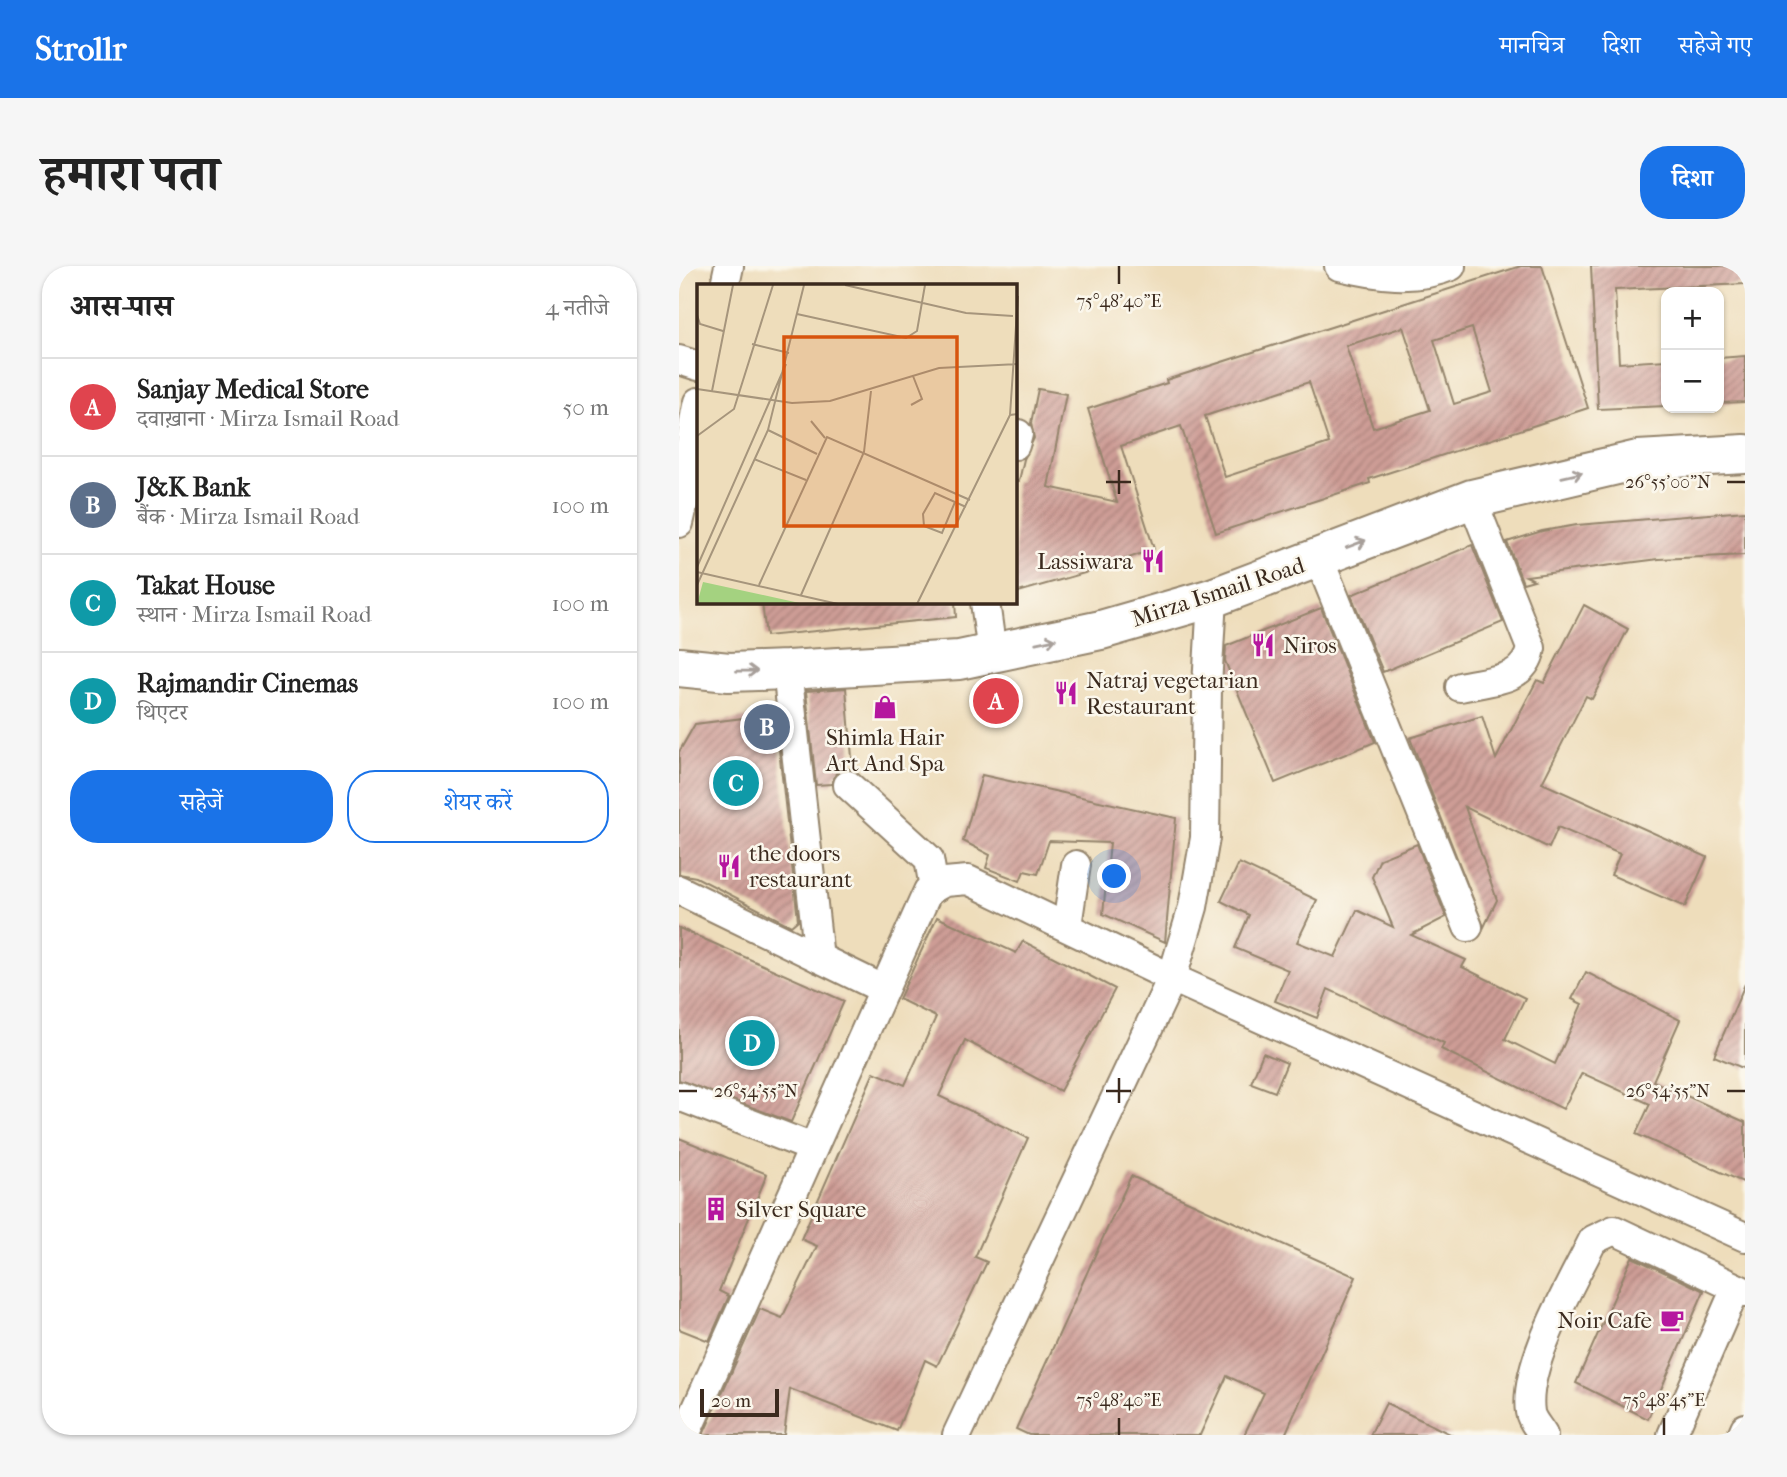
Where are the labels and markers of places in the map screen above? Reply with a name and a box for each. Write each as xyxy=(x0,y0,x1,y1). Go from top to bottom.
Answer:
restaurant icon: Lassiwara xyxy=(1139,547,1167,575)
place label: Lassiwara xyxy=(1037,548,1133,575)
restaurant icon: Niros xyxy=(1249,631,1277,659)
place label: Niros xyxy=(1283,632,1337,659)
place label: Natraj vegetarian Restaurant xyxy=(1086,667,1259,720)
pin: A xyxy=(973,675,1019,727)
restaurant icon: Natraj vegetarian Restaurant xyxy=(1052,679,1080,707)
shop icon: Shimla Hair Art And Spa xyxy=(871,693,899,721)
pin: B xyxy=(744,701,790,753)
place label: Shimla Hair Art And Spa xyxy=(825,724,945,777)
pin: C xyxy=(713,757,759,809)
place label: the doors restaurant xyxy=(749,840,852,893)
restaurant icon: the doors restaurant xyxy=(715,852,743,880)
pin: D xyxy=(729,1017,775,1069)
building icon: Silver Square xyxy=(702,1195,730,1223)
place label: Silver Square xyxy=(736,1196,866,1223)
cafe icon: Noir Cafe xyxy=(1658,1306,1686,1334)
place label: Noir Cafe xyxy=(1557,1307,1652,1334)

